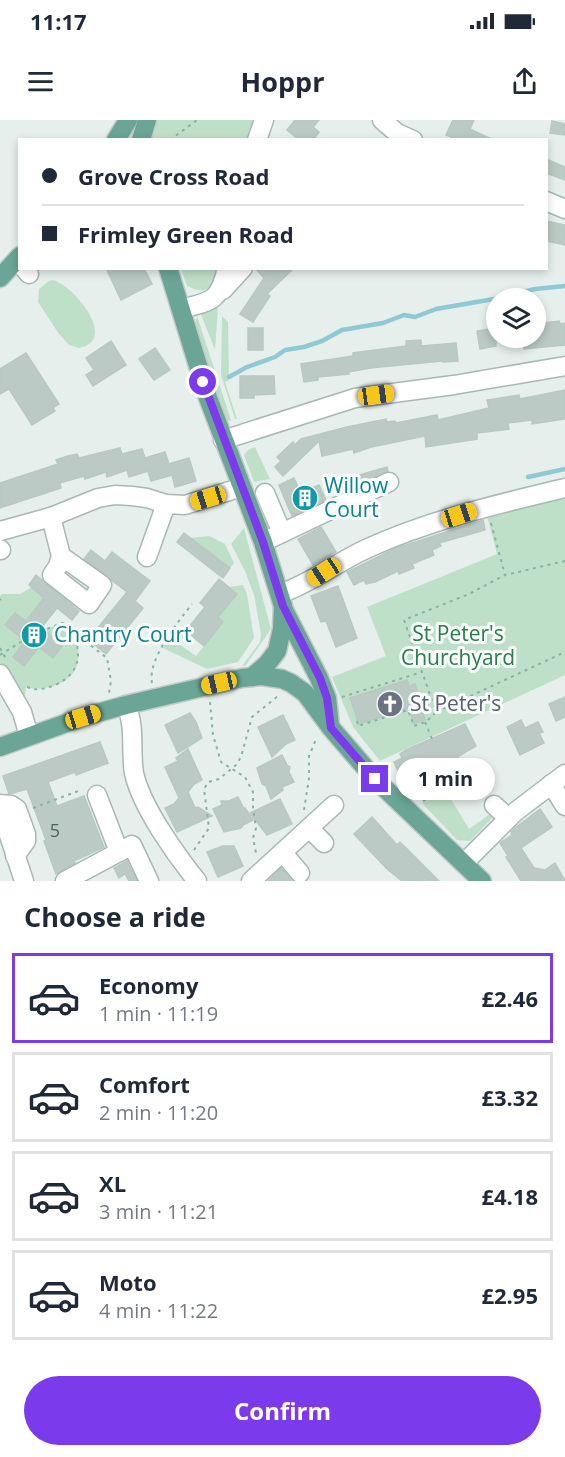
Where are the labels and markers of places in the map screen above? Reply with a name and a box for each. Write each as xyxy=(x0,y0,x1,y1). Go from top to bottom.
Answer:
place label: Willow Court xyxy=(324,471,389,523)
building icon: Willow Court xyxy=(290,483,320,513)
building icon: Chantry Court xyxy=(19,620,49,650)
place label: Chantry Court xyxy=(54,620,192,648)
church icon: St Peter's xyxy=(375,689,405,719)
place label: St Peter's xyxy=(410,689,501,717)

